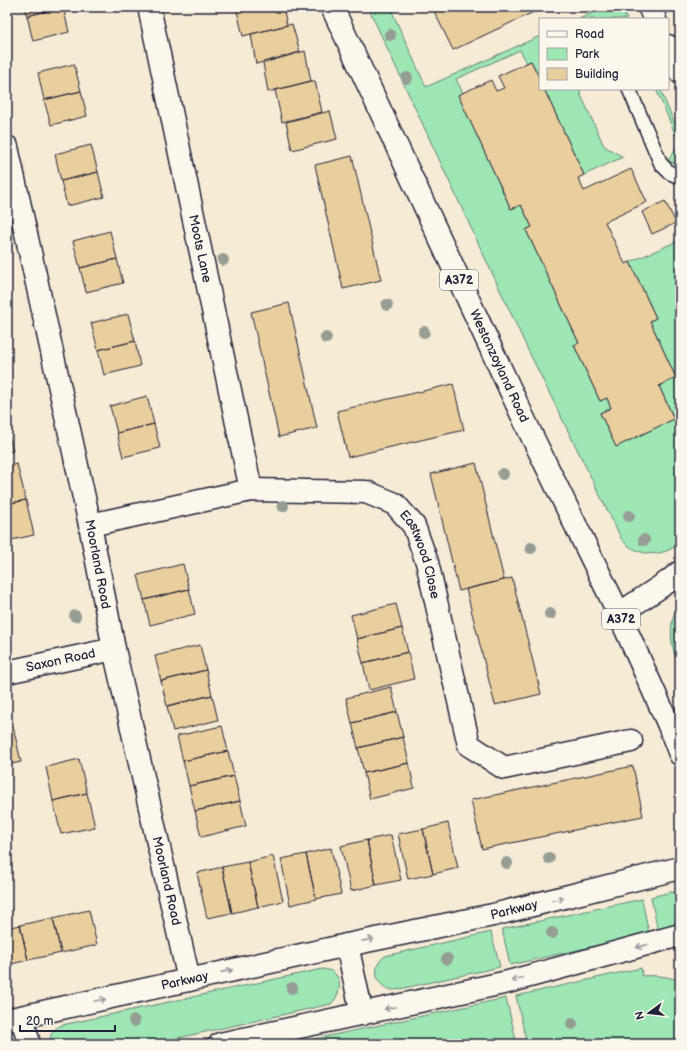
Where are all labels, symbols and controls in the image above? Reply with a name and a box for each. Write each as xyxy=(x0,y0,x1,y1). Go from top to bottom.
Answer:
legend xyxy=(539,18,669,90)
text: Road xyxy=(575,27,604,42)
text: Park xyxy=(575,47,599,62)
text: Building xyxy=(575,67,619,82)
street label: Moots Lane xyxy=(185,213,215,284)
road number: A372 xyxy=(440,270,478,290)
street label: Westonzoyland Road xyxy=(466,307,532,425)
street label: Eastwood Close xyxy=(396,507,443,601)
street label: Moorland Road xyxy=(81,518,114,610)
road number: A372 xyxy=(602,609,640,629)
street label: Saxon Road xyxy=(25,645,97,676)
street label: Moorland Road xyxy=(149,835,184,927)
one-way arrow xyxy=(551,894,564,902)
street label: Parkway xyxy=(489,896,539,923)
one-way arrow xyxy=(361,936,374,944)
one-way arrow xyxy=(636,942,649,950)
one-way arrow xyxy=(221,967,234,975)
street label: Parkway xyxy=(160,968,210,994)
one-way arrow xyxy=(511,976,524,984)
north arrow xyxy=(629,993,669,1033)
one-way arrow xyxy=(93,995,106,1003)
one-way arrow xyxy=(384,1004,397,1012)
scale bar xyxy=(20,1007,115,1033)
text: N xyxy=(632,1010,647,1021)
text: 20 m xyxy=(26,1014,53,1029)

